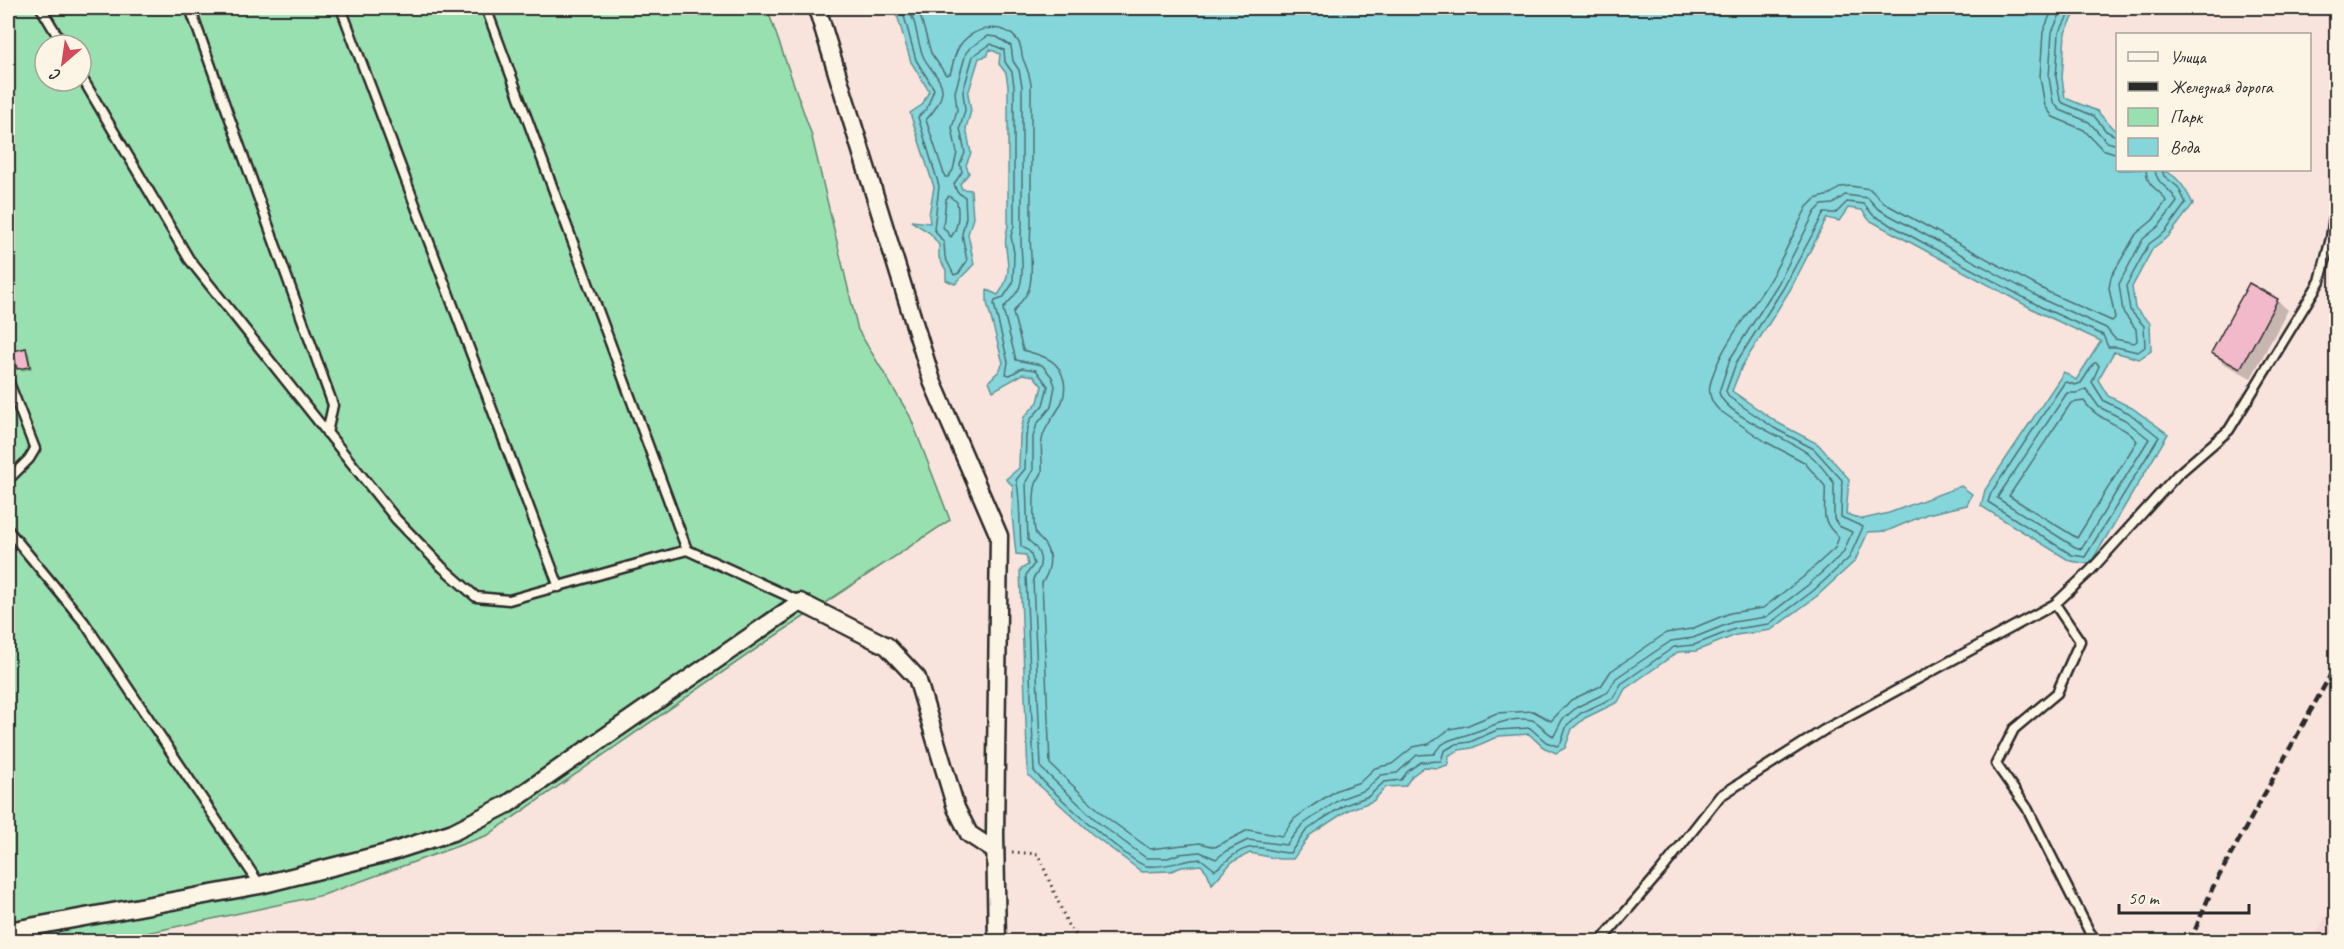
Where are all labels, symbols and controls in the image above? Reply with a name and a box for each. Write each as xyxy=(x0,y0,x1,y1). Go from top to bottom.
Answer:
north arrow xyxy=(33,33,93,93)
legend xyxy=(2116,33,2311,171)
text: Улица xyxy=(2170,46,2207,68)
text: С xyxy=(46,64,64,86)
text: Железная дорога xyxy=(2170,76,2274,99)
text: Парк xyxy=(2170,106,2204,128)
text: Вода xyxy=(2170,136,2201,158)
scale bar xyxy=(2119,877,2250,915)
text: 50 m xyxy=(2128,887,2161,909)

